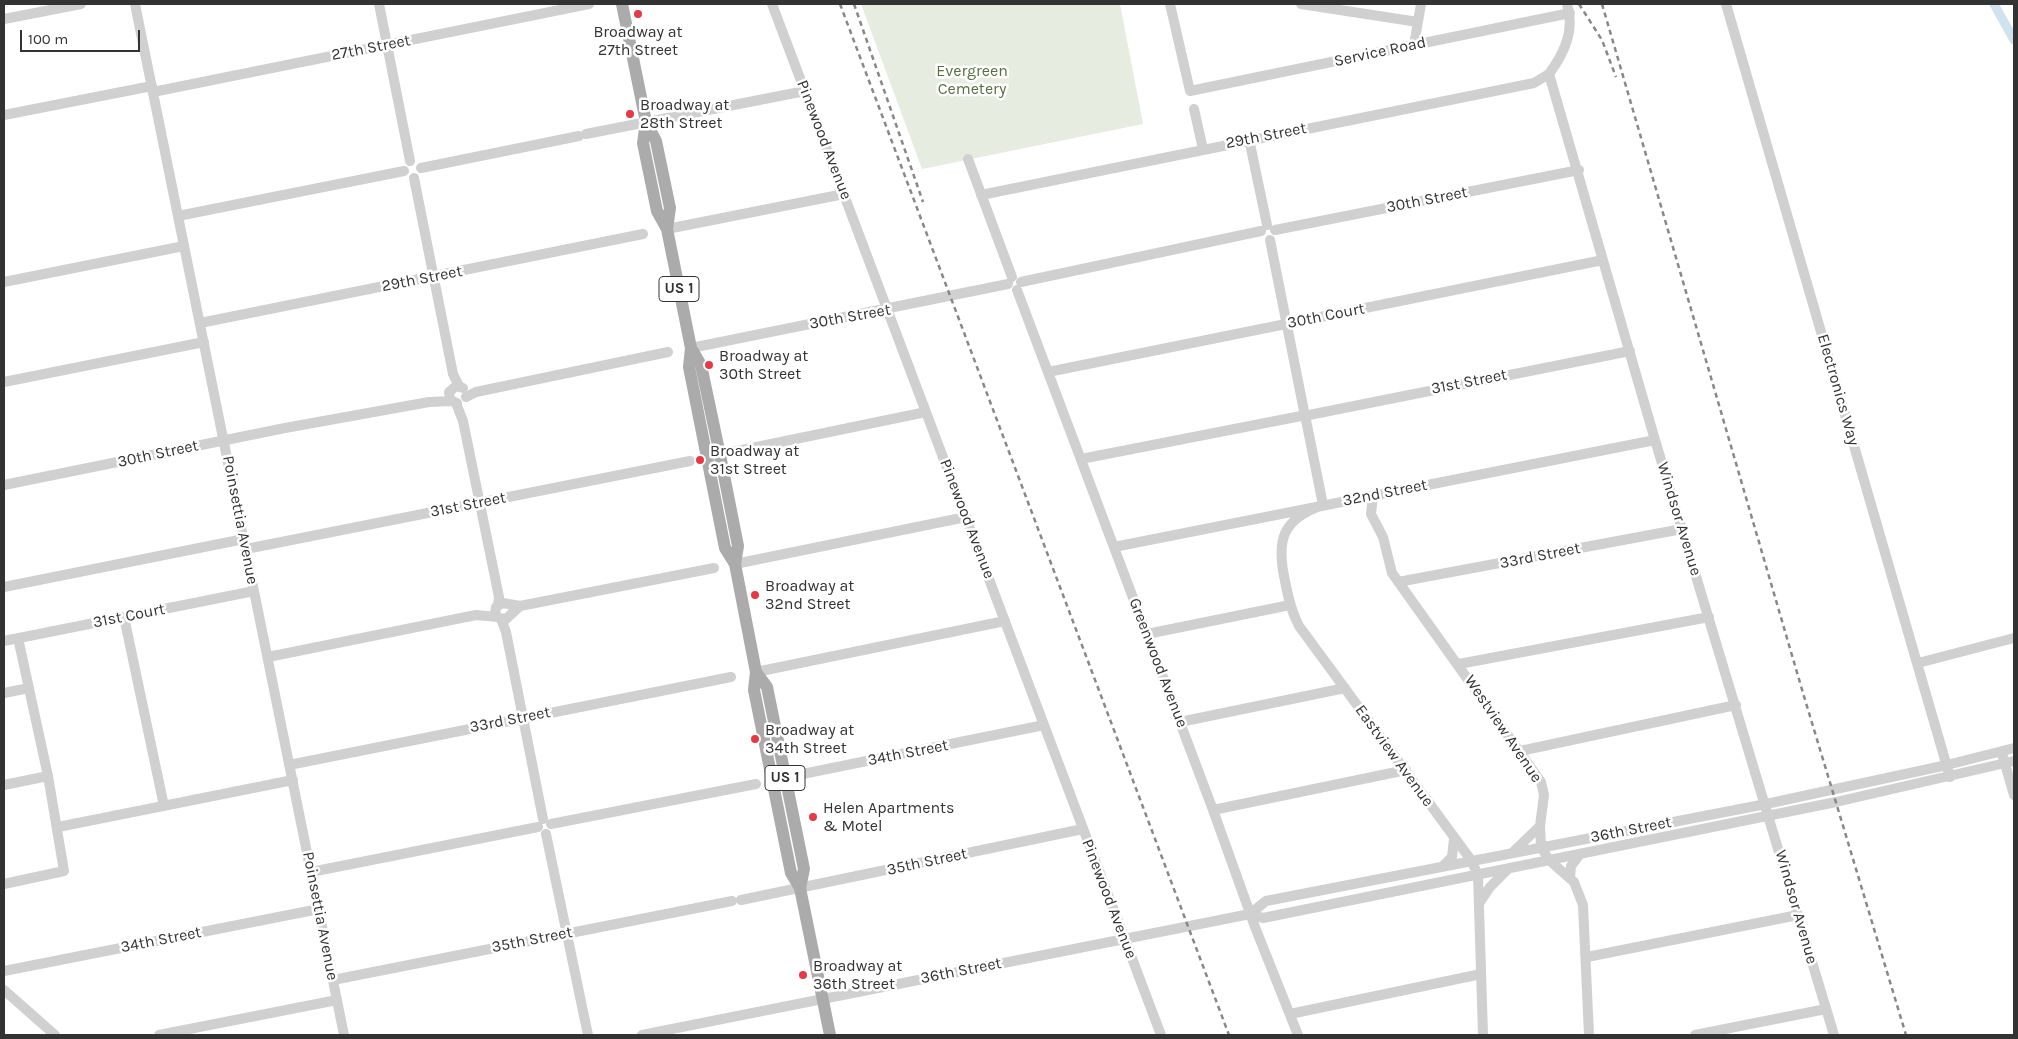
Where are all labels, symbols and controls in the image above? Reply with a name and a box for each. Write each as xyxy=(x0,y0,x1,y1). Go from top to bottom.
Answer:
marker: Broadway at 27th Street xyxy=(632,8,644,20)
scale bar xyxy=(22,20,142,52)
place label: Broadway at 27th Street xyxy=(593,22,683,60)
text: 100 m xyxy=(28,30,68,48)
street label: 27th Street xyxy=(330,31,412,65)
street label: Service Road xyxy=(1332,33,1428,71)
park label: Evergreen Cemetery xyxy=(936,61,1008,99)
street label: Pinewood Avenue xyxy=(792,78,856,202)
place label: Broadway at 28th Street xyxy=(640,95,729,133)
marker: Broadway at 28th Street xyxy=(624,108,636,120)
street label: 29th Street xyxy=(1224,119,1308,153)
street label: 30th Street xyxy=(1385,183,1469,217)
street label: 29th Street xyxy=(380,262,464,296)
road number: US 1 xyxy=(659,276,699,302)
street label: 30th Court xyxy=(1286,299,1366,333)
street label: 30th Street xyxy=(808,300,892,334)
street label: Electronics Way xyxy=(1813,332,1863,448)
place label: Broadway at 30th Street xyxy=(719,346,808,384)
marker: Broadway at 30th Street xyxy=(703,359,715,371)
street label: 31st Street xyxy=(1429,365,1509,399)
street label: 30th Street xyxy=(116,436,200,472)
place label: Broadway at 31st Street xyxy=(710,441,799,479)
street label: Poinsettia Avenue xyxy=(218,454,262,586)
marker: Broadway at 31st Street xyxy=(694,454,706,466)
street label: Pinewood Avenue xyxy=(935,457,999,581)
street label: Windsor Avenue xyxy=(1653,460,1705,578)
street label: 32nd Street xyxy=(1341,475,1429,511)
street label: 31st Street xyxy=(428,488,508,522)
street label: 33rd Street xyxy=(1498,539,1582,573)
place label: Broadway at 32nd Street xyxy=(765,576,854,614)
marker: Broadway at 32nd Street xyxy=(749,589,761,601)
street label: Greenwood Avenue xyxy=(1124,596,1192,730)
street label: 31st Court xyxy=(91,600,167,632)
street label: Westview Avenue xyxy=(1460,672,1546,786)
street label: Eastview Avenue xyxy=(1351,701,1437,811)
street label: 33rd Street xyxy=(468,703,552,737)
place label: Broadway at 34th Street xyxy=(765,720,854,758)
marker: Broadway at 34th Street xyxy=(749,733,761,745)
street label: 34th Street xyxy=(866,736,950,770)
road number: US 1 xyxy=(765,766,805,790)
place label: Helen Apartments & Motel xyxy=(823,798,954,836)
marker: Helen Apartments & Motel xyxy=(807,811,819,823)
street label: 36th Street xyxy=(1589,813,1673,847)
street label: Pinewood Avenue xyxy=(1077,837,1141,961)
street label: 35th Street xyxy=(885,844,969,880)
street label: Windsor Avenue xyxy=(1771,848,1821,966)
street label: Poinsettia Avenue xyxy=(298,850,342,982)
street label: 34th Street xyxy=(119,923,203,957)
street label: 35th Street xyxy=(490,923,574,957)
street label: 36th Street xyxy=(919,954,1003,988)
place label: Broadway at 36th Street xyxy=(813,956,902,994)
marker: Broadway at 36th Street xyxy=(797,969,809,981)

